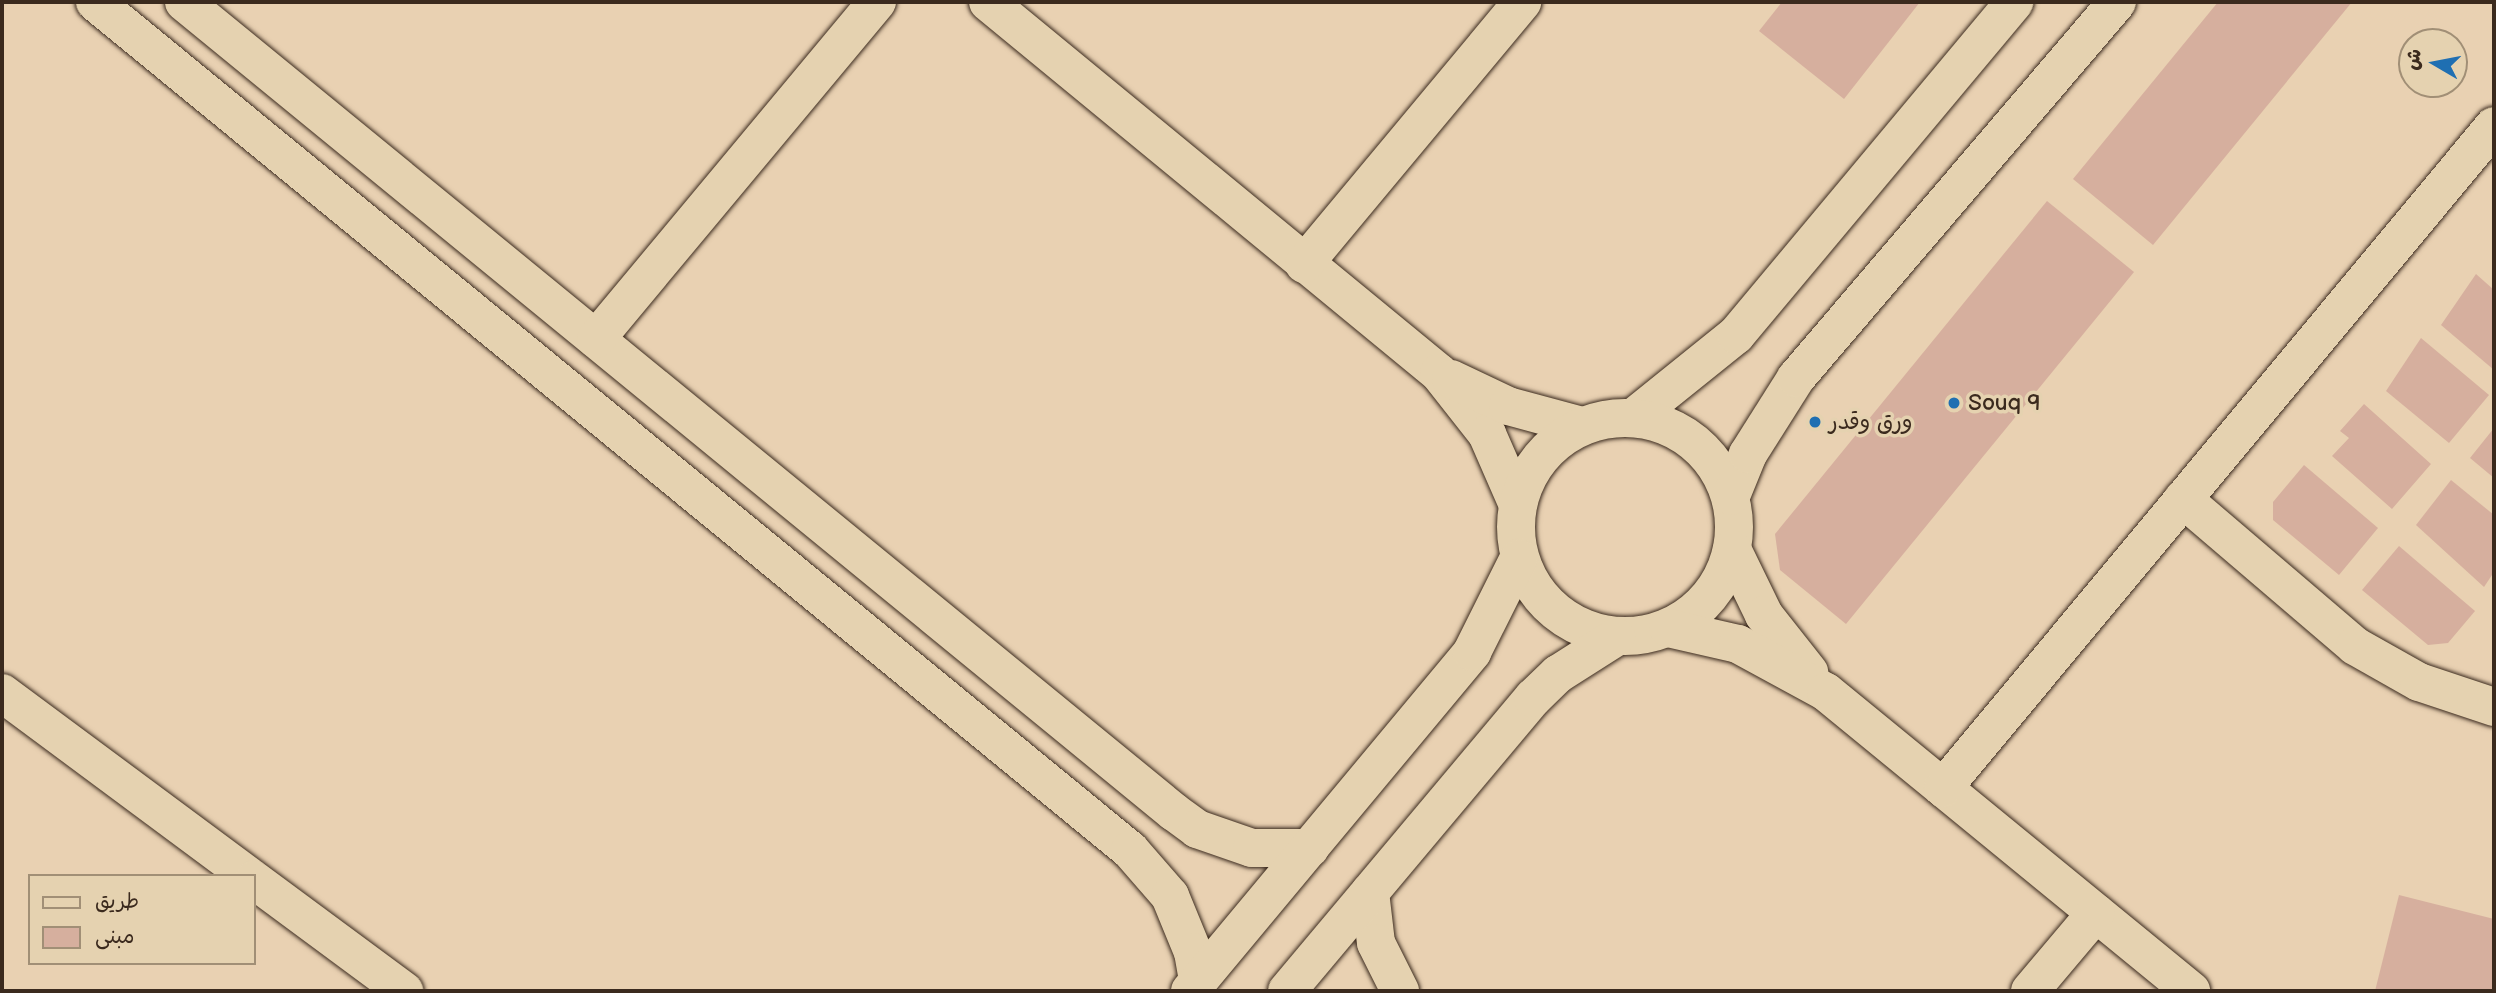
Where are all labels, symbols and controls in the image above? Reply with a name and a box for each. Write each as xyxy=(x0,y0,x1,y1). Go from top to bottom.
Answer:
north arrow xyxy=(2398,28,2468,98)
text: ش xyxy=(2401,47,2427,72)
place label: Souq 9 xyxy=(1968,389,2040,417)
marker: Souq 9 xyxy=(1946,395,1962,411)
place label: ورق وقدر xyxy=(1829,408,1913,436)
marker: ورق وقدر xyxy=(1807,414,1823,430)
legend xyxy=(28,874,256,965)
text: طريق xyxy=(95,889,139,914)
text: مبنى xyxy=(95,924,134,949)

